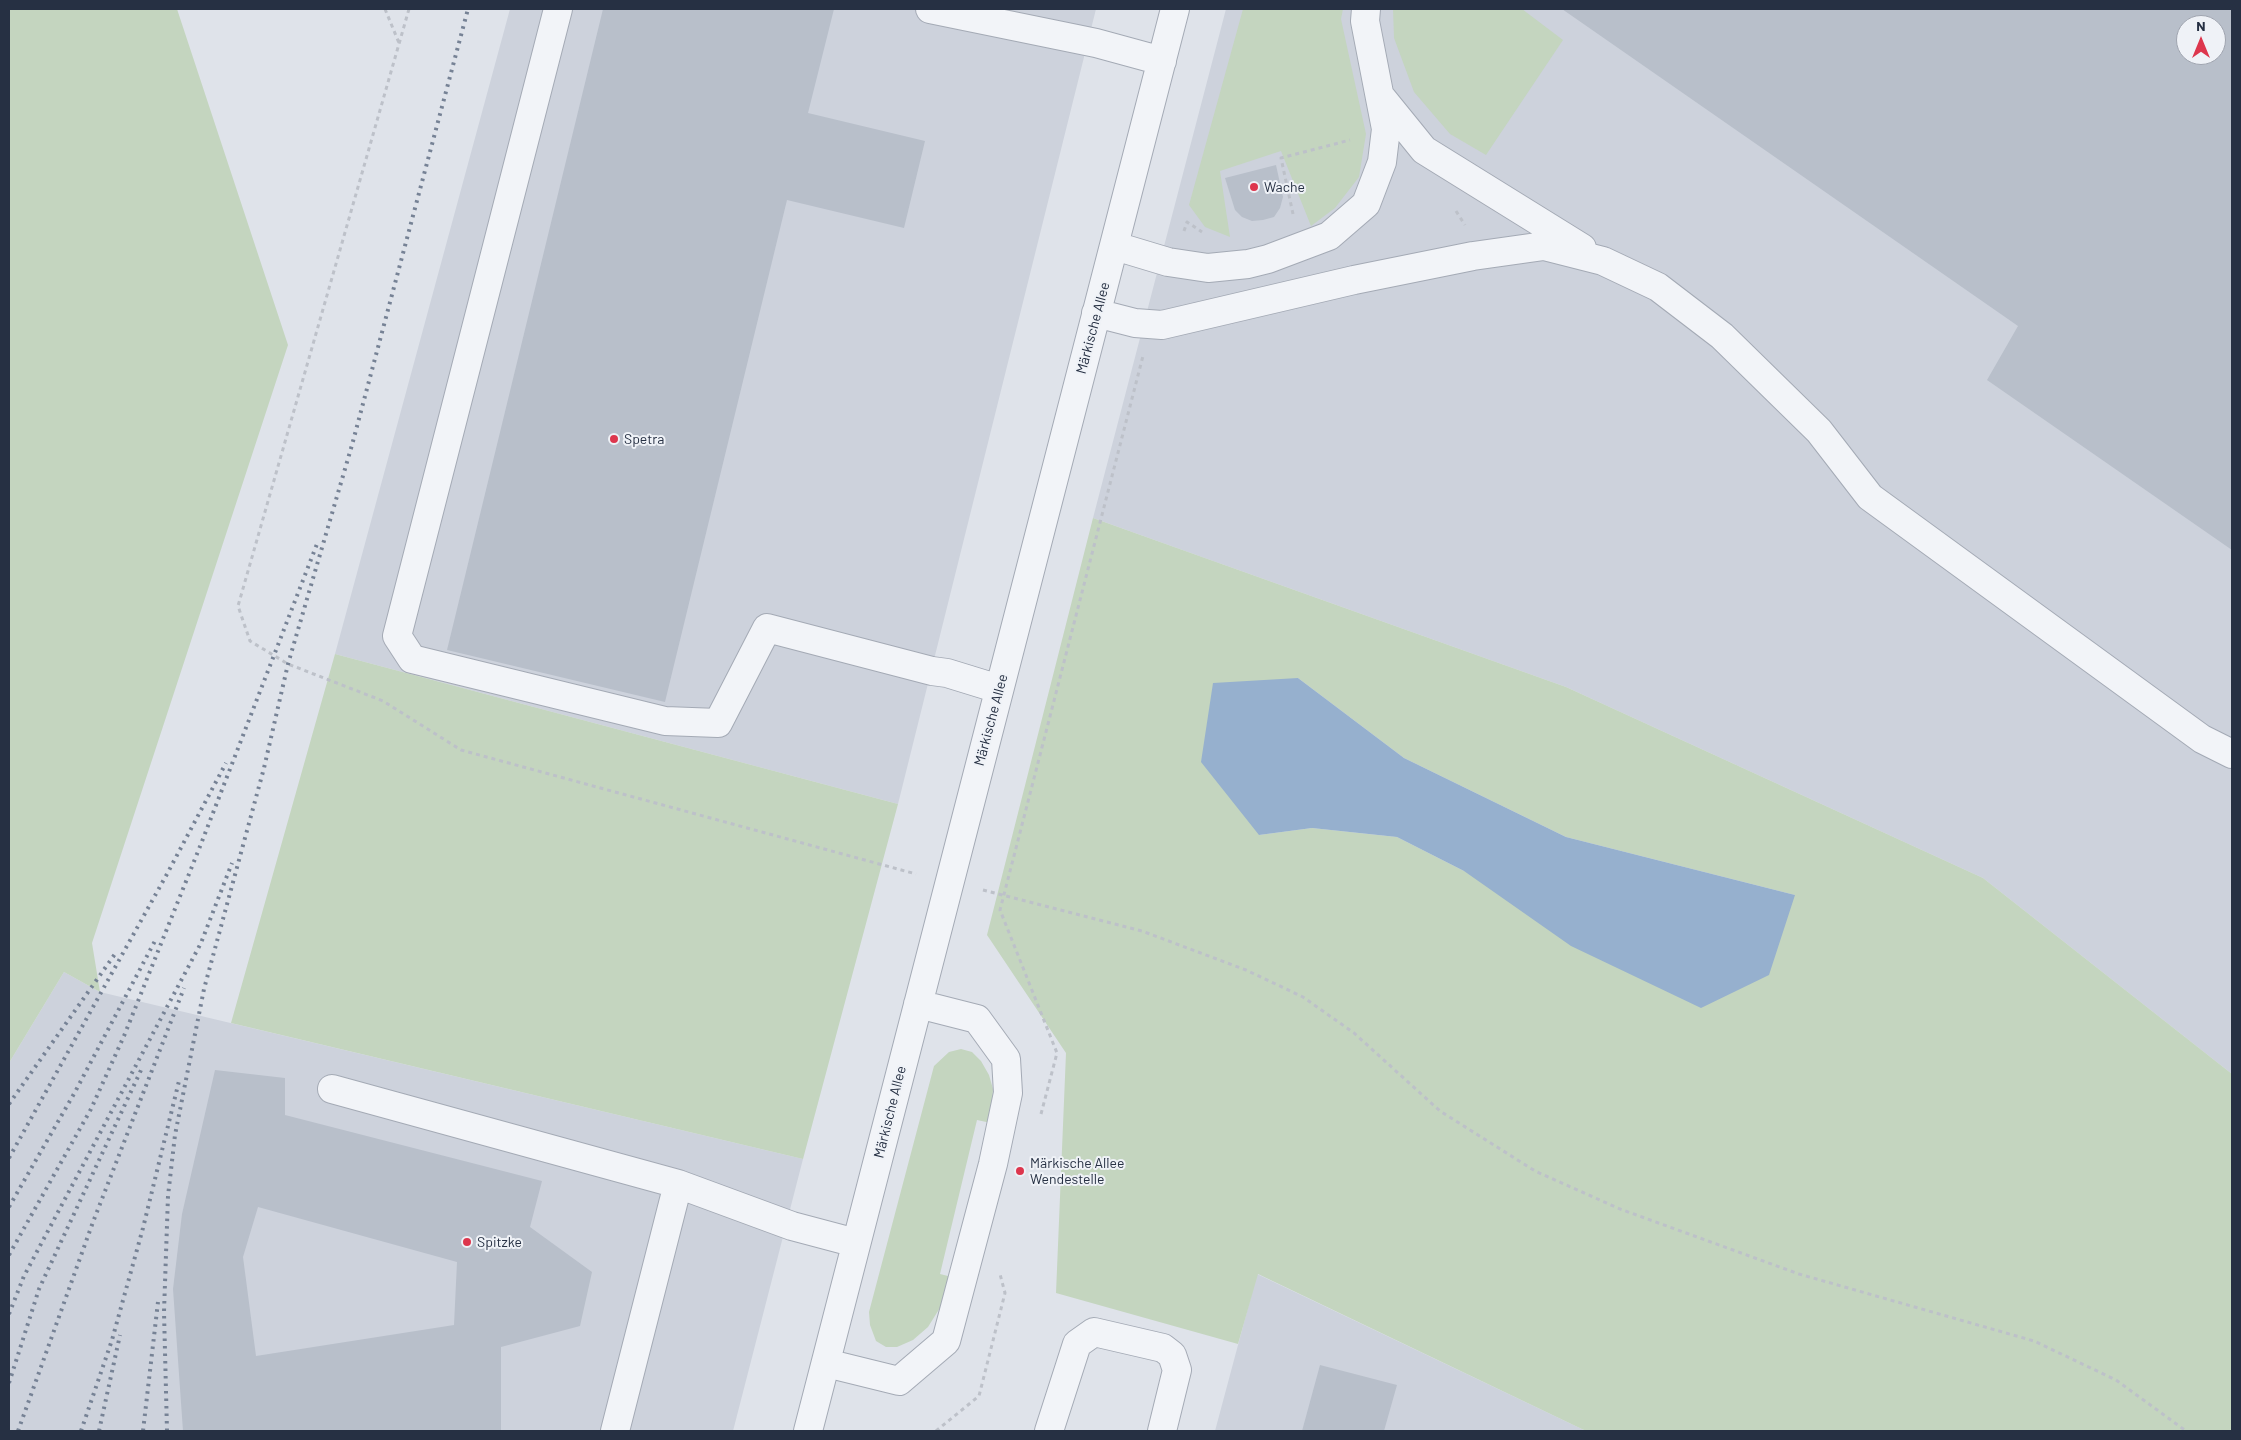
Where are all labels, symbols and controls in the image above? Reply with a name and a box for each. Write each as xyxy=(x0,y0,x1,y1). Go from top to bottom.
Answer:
north arrow xyxy=(2176,15,2226,65)
text: N xyxy=(2196,17,2206,34)
place label: Wache xyxy=(1264,179,1305,195)
marker: Wache xyxy=(1248,181,1260,193)
street label: Märkische Allee xyxy=(1073,280,1113,376)
place label: Spetra xyxy=(624,431,664,447)
marker: Spetra xyxy=(608,433,620,445)
street label: Märkische Allee xyxy=(971,672,1011,768)
street label: Märkische Allee xyxy=(870,1064,910,1160)
place label: Märkische Allee Wendestelle xyxy=(1030,1155,1124,1188)
marker: Märkische Allee Wendestelle xyxy=(1014,1165,1026,1177)
place label: Spitzke xyxy=(477,1234,522,1250)
marker: Spitzke xyxy=(461,1236,473,1248)

